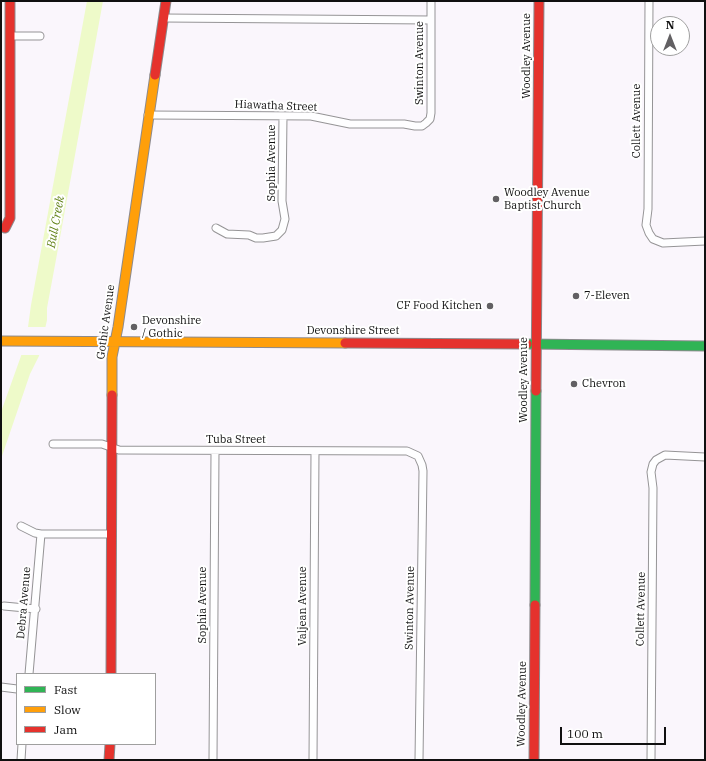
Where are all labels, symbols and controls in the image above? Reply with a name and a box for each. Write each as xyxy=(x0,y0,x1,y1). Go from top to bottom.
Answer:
street label: Woodley Avenue xyxy=(520,13,534,99)
north arrow xyxy=(650,16,690,56)
text: N xyxy=(666,18,674,32)
street label: Swinton Avenue xyxy=(413,21,427,105)
street label: Collett Avenue xyxy=(630,84,644,158)
street label: Hiawatha Street xyxy=(234,98,318,114)
street label: Sophia Avenue xyxy=(265,125,279,201)
place label: Woodley Avenue Baptist Church xyxy=(504,186,590,212)
marker: Woodley Avenue Baptist Church xyxy=(491,194,501,204)
water label: Bull Creek xyxy=(44,195,68,249)
street label: Gothic Avenue xyxy=(94,284,118,360)
place label: 7-Eleven xyxy=(584,289,630,303)
marker: 7-Eleven xyxy=(571,291,581,301)
place label: CF Food Kitchen xyxy=(397,299,482,313)
marker: CF Food Kitchen xyxy=(485,301,495,311)
place label: Devonshire / Gothic xyxy=(142,314,201,340)
marker: Devonshire / Gothic xyxy=(129,322,139,332)
street label: Devonshire Street xyxy=(307,324,399,338)
street label: Woodley Avenue xyxy=(517,337,531,423)
place label: Chevron xyxy=(582,377,626,391)
marker: Chevron xyxy=(569,379,579,389)
street label: Tuba Street xyxy=(206,433,266,447)
street label: Debra Avenue xyxy=(14,566,34,640)
street label: Valjean Avenue xyxy=(296,566,310,646)
street label: Swinton Avenue xyxy=(403,566,417,650)
street label: Sophia Avenue xyxy=(196,567,210,643)
street label: Collett Avenue xyxy=(634,572,648,646)
street label: Woodley Avenue xyxy=(515,661,529,747)
legend xyxy=(16,673,156,745)
text: Fast xyxy=(54,682,78,697)
text: Slow xyxy=(54,702,81,717)
scale bar xyxy=(562,719,668,745)
text: Jam xyxy=(54,722,77,737)
text: 100 m xyxy=(567,726,603,741)

